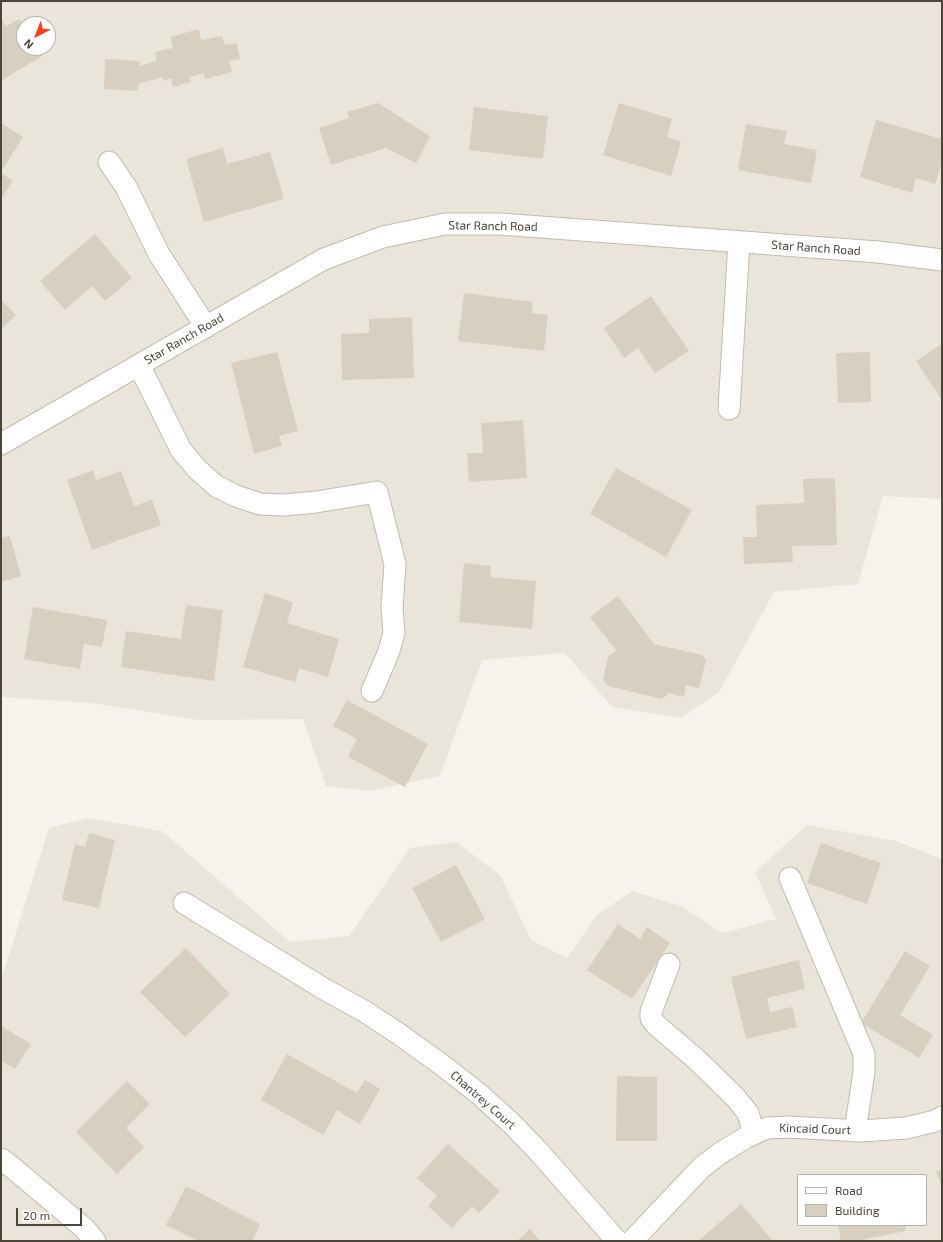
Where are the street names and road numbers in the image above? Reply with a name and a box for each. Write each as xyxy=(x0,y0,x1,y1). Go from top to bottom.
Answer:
street label: Star Ranch Road xyxy=(448,218,538,234)
street label: Star Ranch Road xyxy=(771,238,861,258)
street label: Star Ranch Road xyxy=(142,310,226,368)
street label: Chantrey Court xyxy=(447,1068,519,1132)
street label: Kincaid Court xyxy=(779,1121,851,1137)

